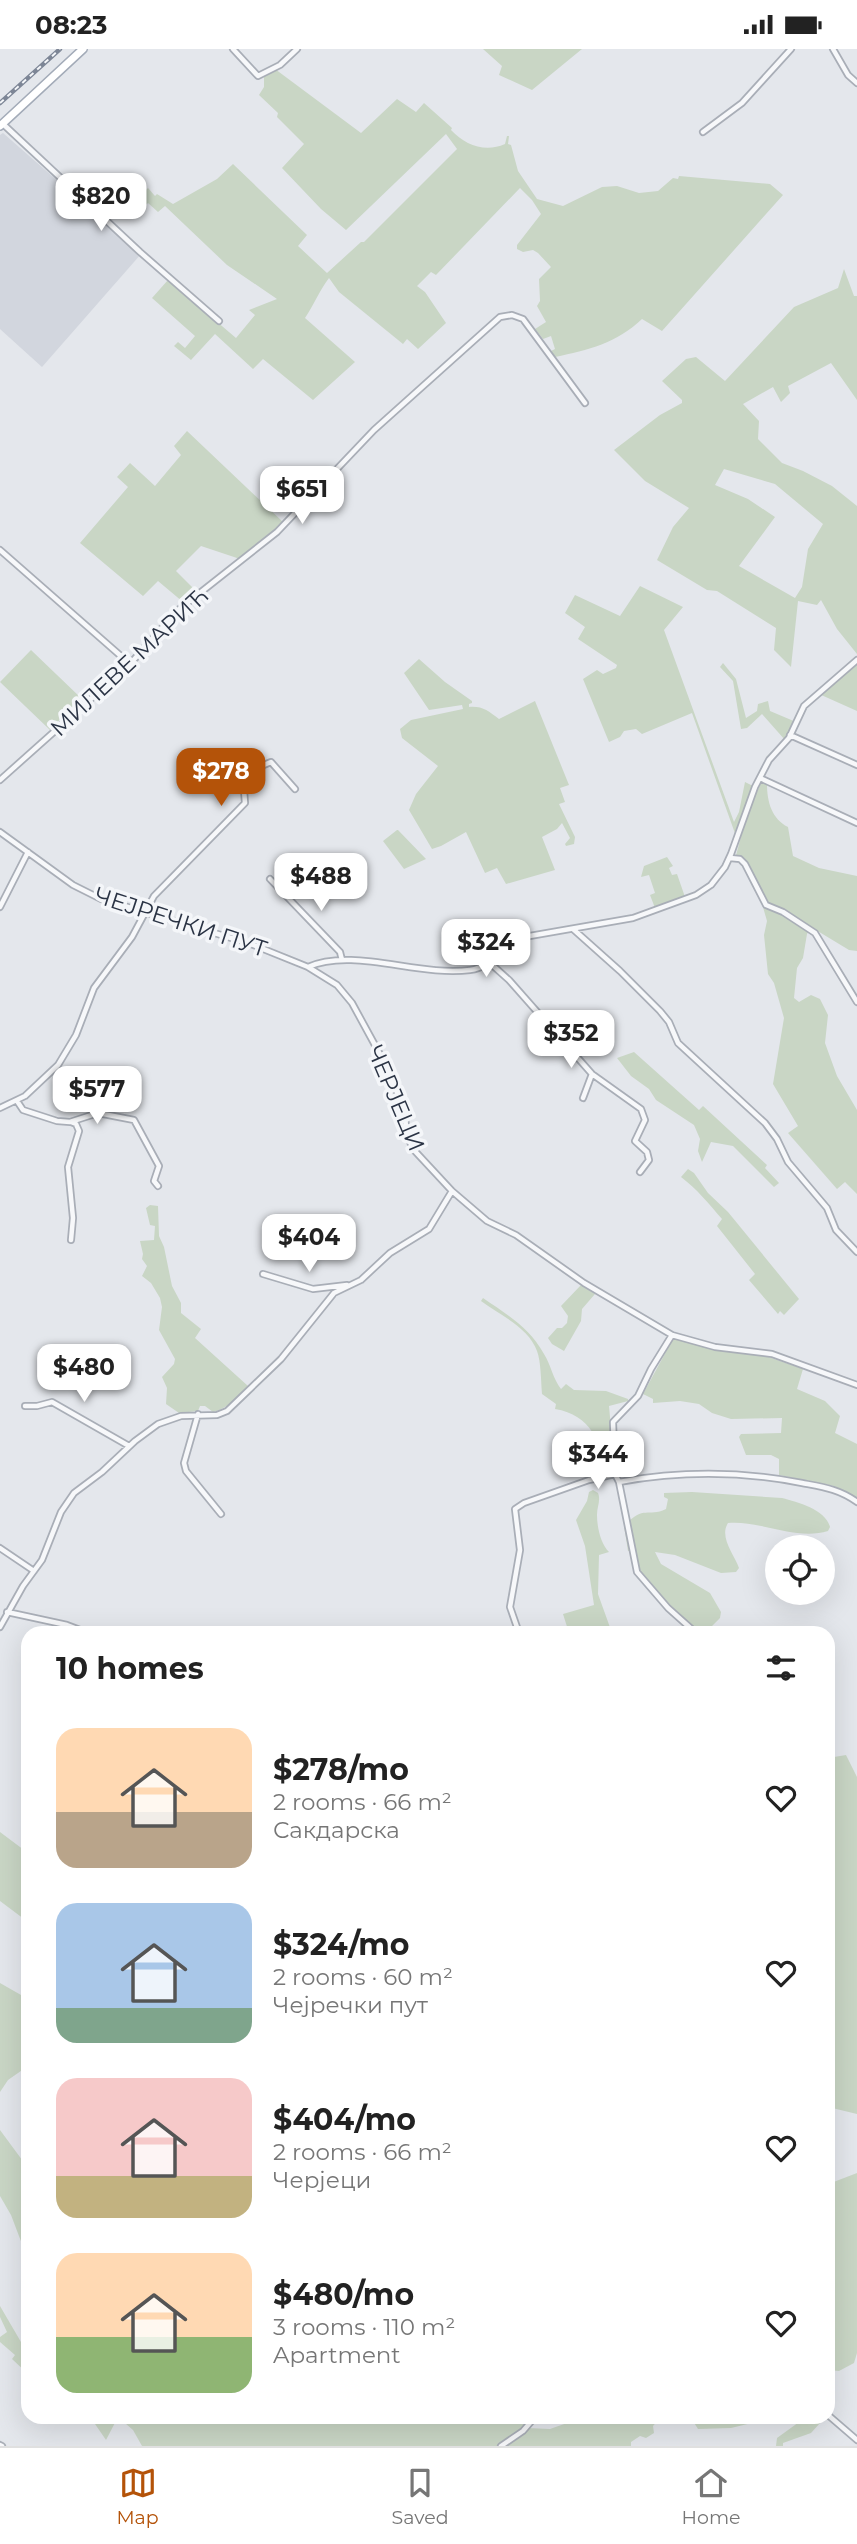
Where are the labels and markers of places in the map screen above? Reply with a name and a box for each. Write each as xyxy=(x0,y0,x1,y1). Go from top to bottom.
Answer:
pin: $820 xyxy=(60,173,142,233)
pin: $651 xyxy=(261,467,343,526)
pin: $278 xyxy=(180,749,262,808)
pin: $488 xyxy=(280,853,362,913)
pin: $324 xyxy=(445,919,527,979)
pin: $352 xyxy=(530,1011,612,1070)
pin: $577 xyxy=(56,1067,138,1126)
pin: $404 xyxy=(268,1215,350,1274)
pin: $480 xyxy=(43,1345,125,1404)
pin: $344 xyxy=(557,1431,639,1491)

